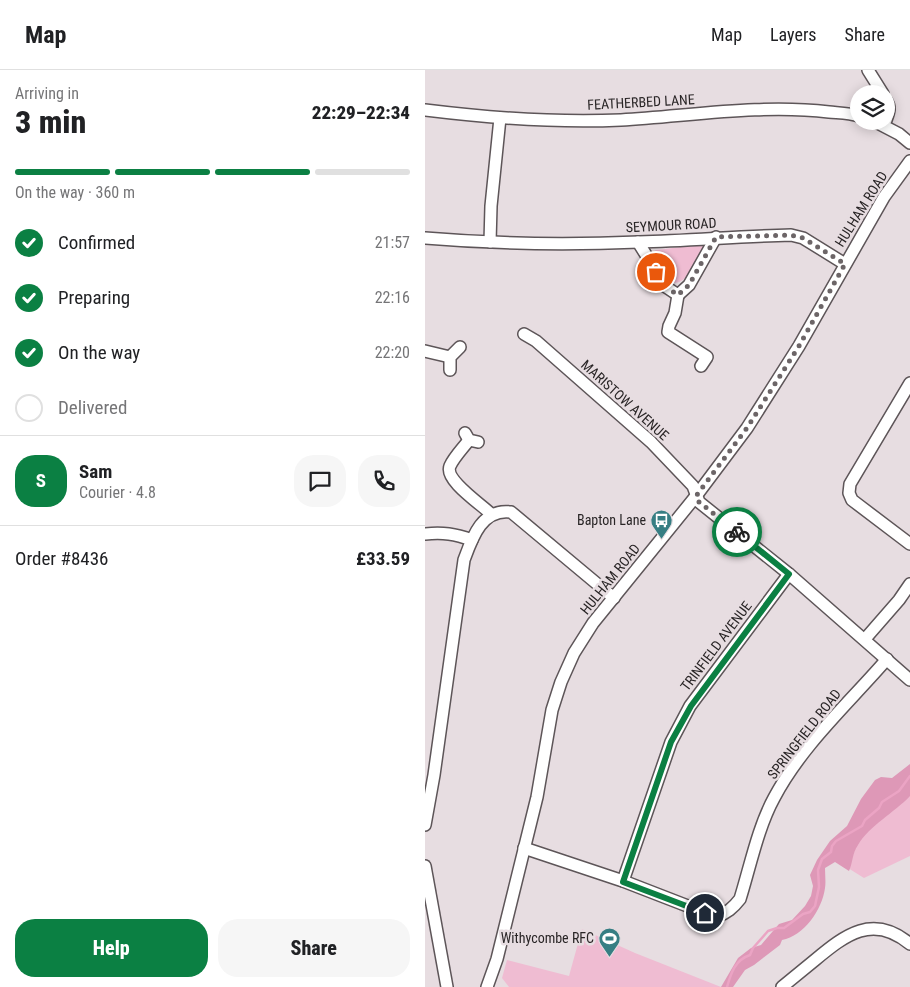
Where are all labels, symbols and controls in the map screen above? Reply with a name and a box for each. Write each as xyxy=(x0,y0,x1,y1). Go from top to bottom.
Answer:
text: Map xyxy=(25,21,66,49)
text: Map xyxy=(711,24,742,45)
text: Layers xyxy=(770,24,817,45)
text: Share xyxy=(845,24,885,45)
text: Arriving in xyxy=(15,84,79,103)
map controls xyxy=(850,85,895,130)
button: layers xyxy=(850,85,895,130)
street label: FEATHERBED LANE xyxy=(587,91,695,113)
text: 22:29–22:34 xyxy=(312,101,410,124)
text: 3 min xyxy=(15,103,86,141)
street label: HULHAM ROAD xyxy=(832,168,890,250)
text: On the way · 360 m xyxy=(15,183,135,202)
street label: SEYMOUR ROAD xyxy=(625,215,717,235)
icon: check xyxy=(15,229,43,257)
text: Confirmed xyxy=(58,231,135,254)
text: 21:57 xyxy=(375,233,410,252)
pin xyxy=(635,251,677,293)
icon: bag xyxy=(642,258,670,286)
icon: check xyxy=(15,284,43,312)
text: Preparing xyxy=(58,286,130,309)
text: 22:16 xyxy=(375,288,410,307)
icon: check xyxy=(15,339,43,367)
text: On the way xyxy=(58,341,140,364)
text: 22:20 xyxy=(375,343,410,362)
street label: MARISTOW AVENUE xyxy=(578,357,672,443)
text: Delivered xyxy=(58,396,127,419)
button: chat xyxy=(294,455,346,507)
button: phone xyxy=(358,455,410,507)
text: Sam xyxy=(79,460,112,483)
text: S xyxy=(36,469,46,492)
text: Courier · 4.8 xyxy=(79,483,156,502)
courier xyxy=(712,507,762,557)
bus stop icon: Bapton Lane xyxy=(650,508,674,539)
place label: Bapton Lane xyxy=(577,512,646,528)
icon: bike xyxy=(723,518,751,546)
street label: HULHAM ROAD xyxy=(577,541,643,617)
text: Order #8436 xyxy=(15,547,108,570)
text: £33.59 xyxy=(356,547,410,570)
street label: TRINFIELD AVENUE xyxy=(677,598,755,694)
street label: SPRINGFIELD ROAD xyxy=(764,686,844,782)
pin xyxy=(684,892,726,934)
icon: home xyxy=(691,899,719,927)
button: Help xyxy=(15,919,208,977)
button: Share xyxy=(218,919,410,977)
sports icon: Withycombe RFC xyxy=(598,926,622,957)
place label: Withycombe RFC xyxy=(501,930,594,946)

